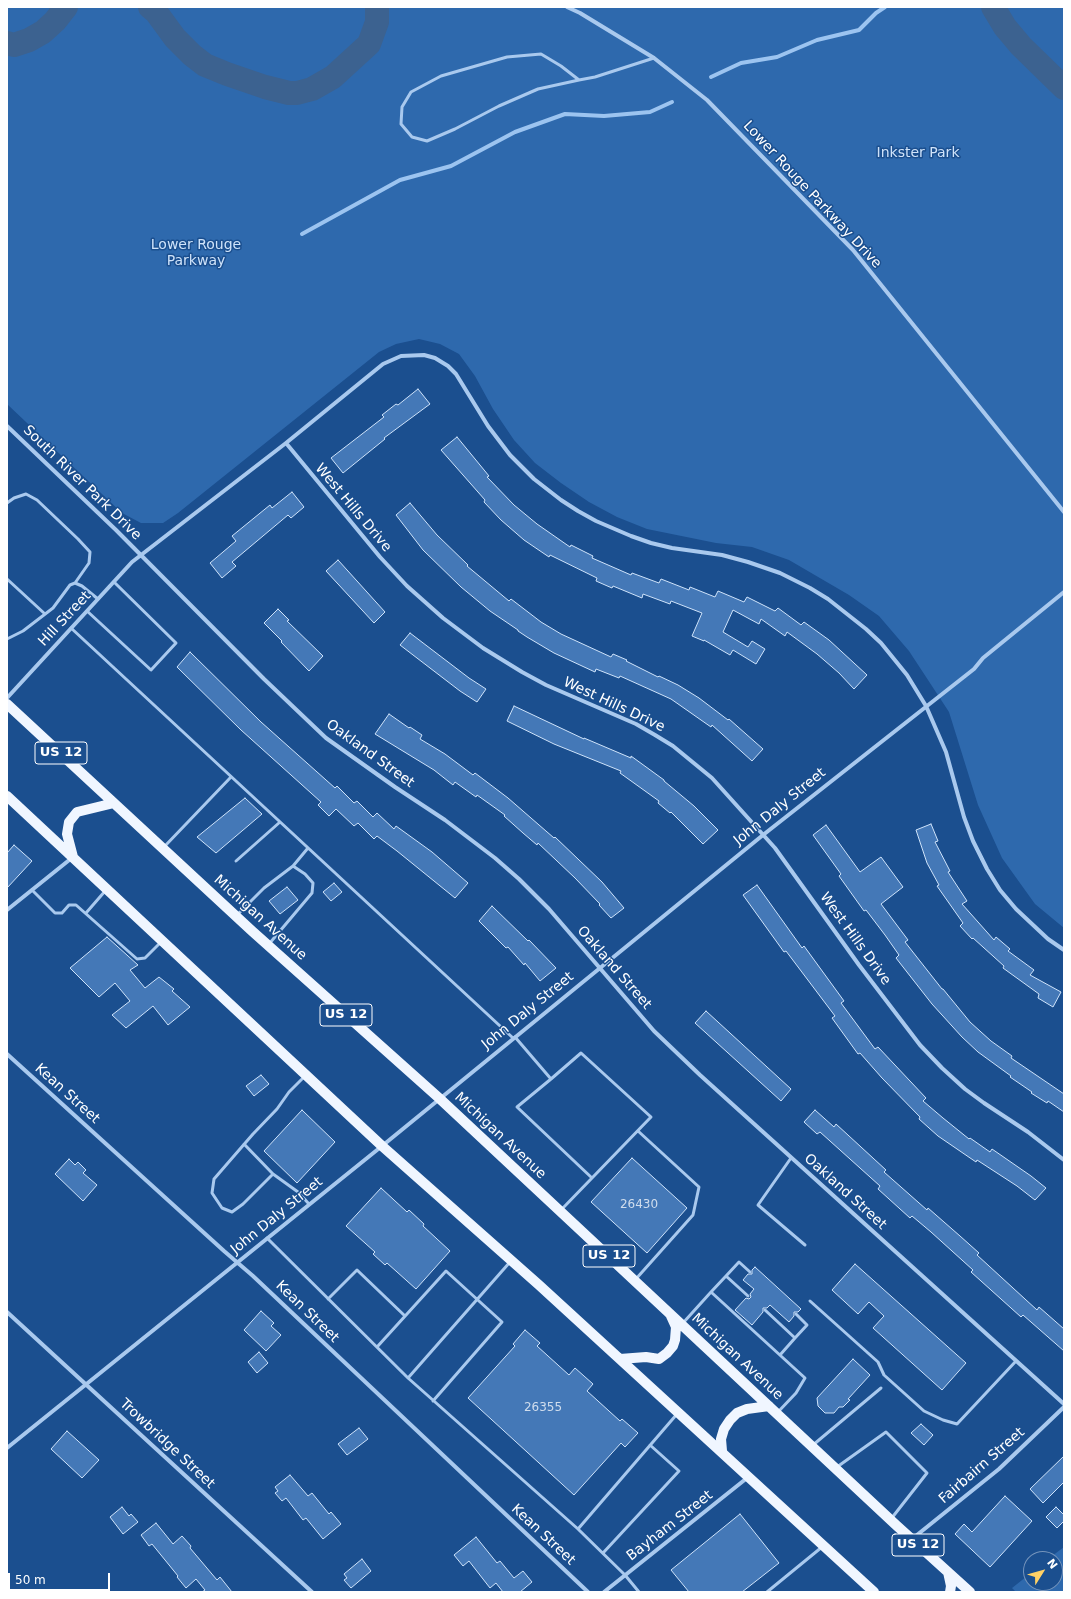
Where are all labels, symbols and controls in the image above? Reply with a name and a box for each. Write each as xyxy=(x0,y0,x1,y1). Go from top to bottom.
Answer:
street label: Lower Rouge Parkway Drive xyxy=(739,118,885,272)
park label: Inkster Park xyxy=(877,145,959,161)
park label: Lower Rouge Parkway xyxy=(151,237,241,270)
street label: South River Park Drive xyxy=(19,422,145,544)
street label: West Hills Drive xyxy=(311,460,395,556)
street label: Hill Street xyxy=(35,588,95,650)
street label: West Hills Drive xyxy=(561,674,667,736)
street label: Oakland Street xyxy=(323,716,417,792)
road number: US 12 xyxy=(35,742,87,764)
street label: John Daly Street xyxy=(731,765,829,849)
street label: Michigan Avenue xyxy=(210,872,310,964)
street label: West Hills Drive xyxy=(816,890,894,988)
street label: Oakland Street xyxy=(573,923,655,1013)
street label: John Daly Street xyxy=(479,969,577,1053)
road number: US 12 xyxy=(320,1004,372,1026)
street label: Kean Street xyxy=(31,1060,103,1128)
street label: Michigan Avenue xyxy=(451,1089,549,1183)
street label: Oakland Street xyxy=(800,1151,890,1233)
street label: John Daly Street xyxy=(228,1174,326,1258)
house number: 26430 xyxy=(620,1198,658,1212)
road number: US 12 xyxy=(583,1245,635,1267)
street label: Kean Street xyxy=(272,1278,342,1346)
street label: Michigan Avenue xyxy=(688,1310,786,1404)
street label: Trowbridge Street xyxy=(116,1396,218,1492)
house number: 26355 xyxy=(524,1401,562,1415)
street label: Fairbairn Street xyxy=(936,1424,1028,1508)
street label: Bayham Street xyxy=(624,1487,716,1565)
street label: Kean Street xyxy=(507,1501,579,1569)
road number: US 12 xyxy=(892,1534,944,1556)
north arrow xyxy=(1023,1551,1063,1591)
text: N xyxy=(1044,1556,1060,1572)
scale bar xyxy=(10,1565,112,1591)
text: 50 m xyxy=(15,1573,46,1587)

